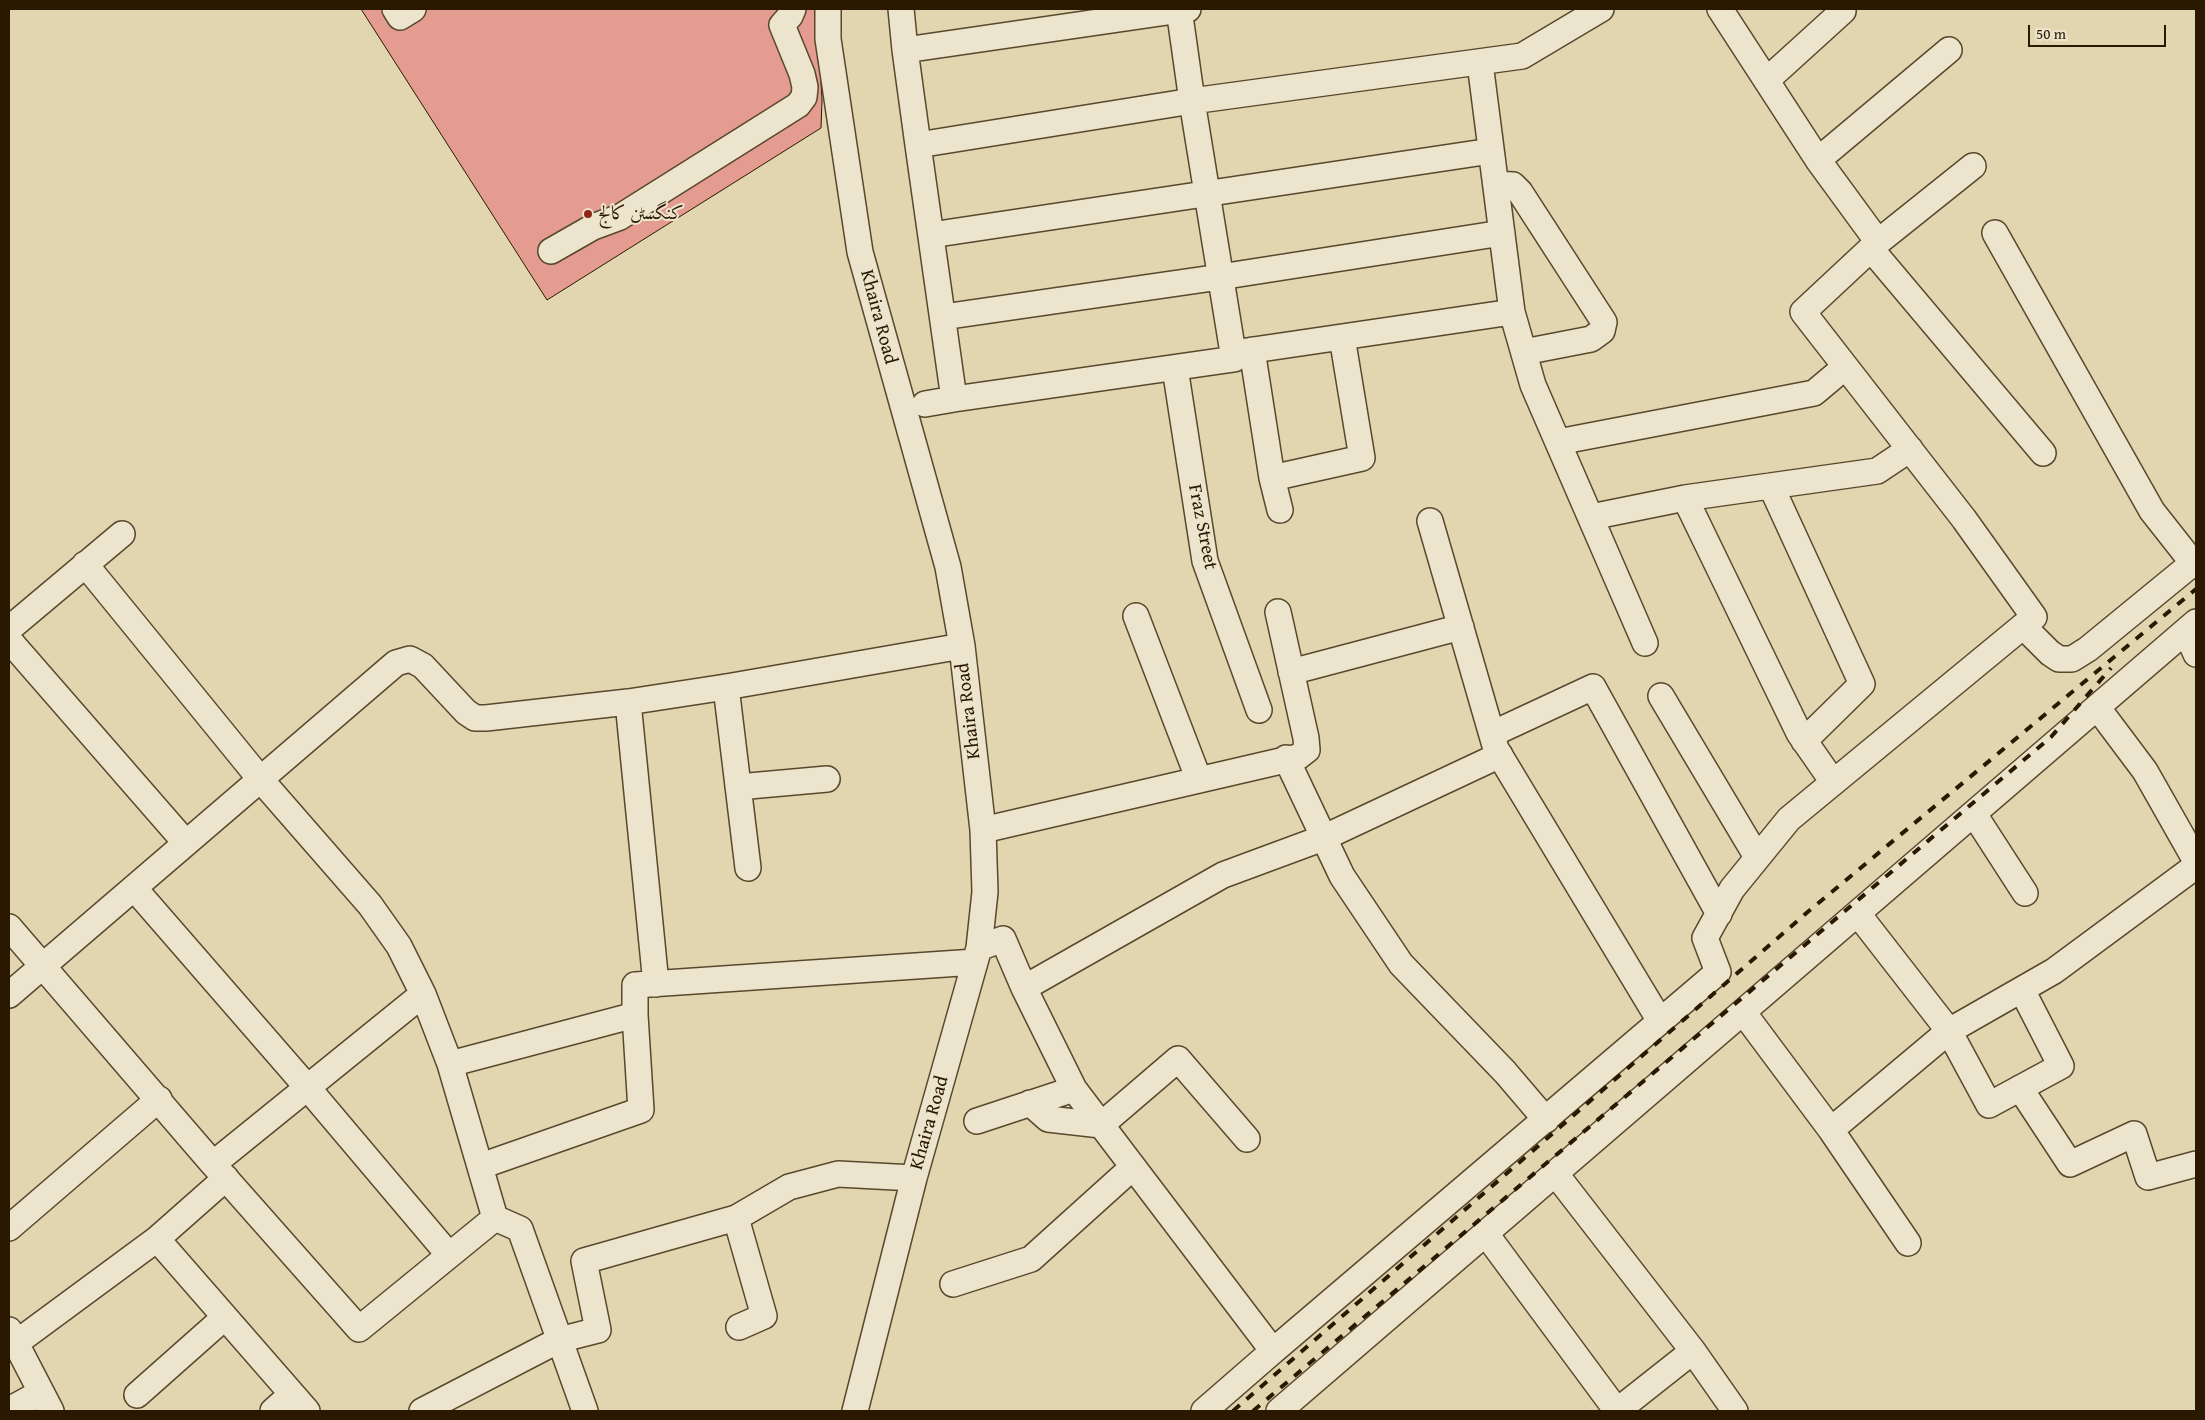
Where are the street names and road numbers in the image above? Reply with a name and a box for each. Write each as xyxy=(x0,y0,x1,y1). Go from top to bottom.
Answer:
street label: Khaira Road xyxy=(854,267,902,367)
street label: Fraz Street xyxy=(1183,482,1221,572)
street label: Khaira Road xyxy=(952,662,986,760)
street label: Khaira Road xyxy=(906,1073,954,1173)

